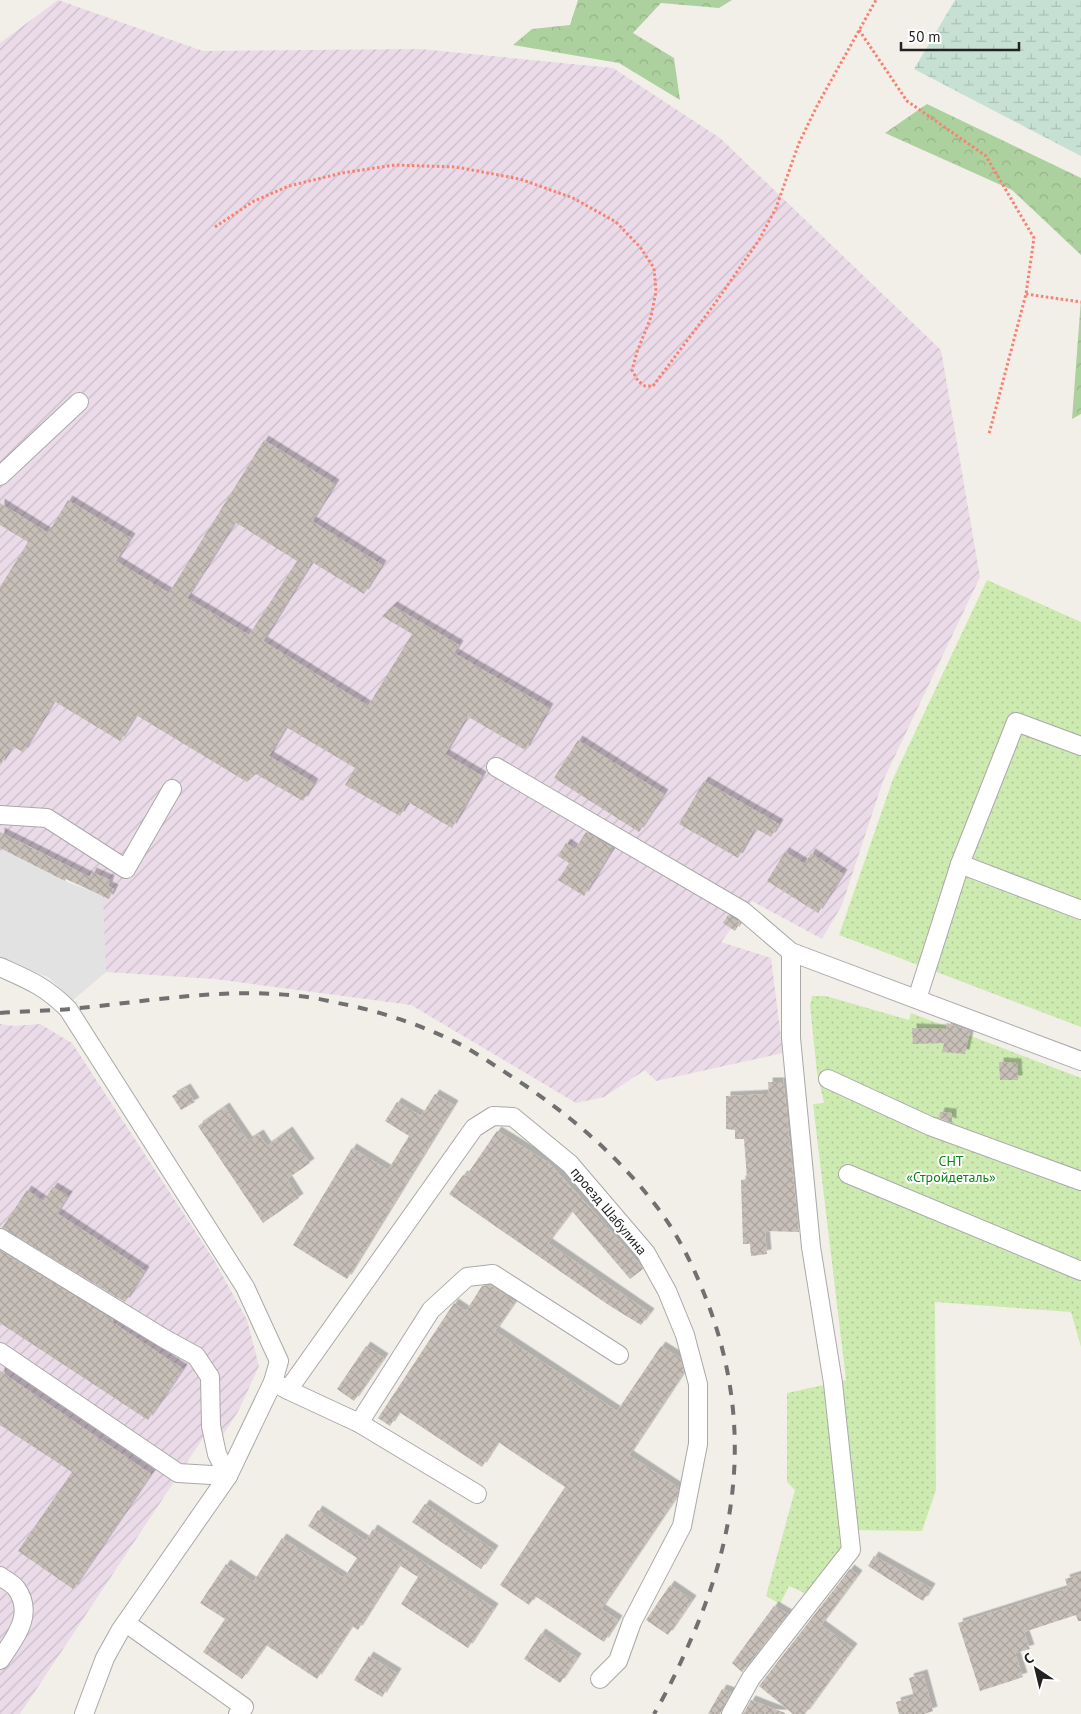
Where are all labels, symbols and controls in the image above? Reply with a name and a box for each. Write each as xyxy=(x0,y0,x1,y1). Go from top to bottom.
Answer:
scale bar xyxy=(901,20,1018,52)
text: 50 m xyxy=(908,27,941,46)
park label: СНТ «Стройдеталь» xyxy=(906,1152,996,1186)
street label: проезд Шабулина xyxy=(567,1163,651,1259)
north arrow xyxy=(1011,1644,1061,1694)
text: С xyxy=(1020,1649,1037,1668)

